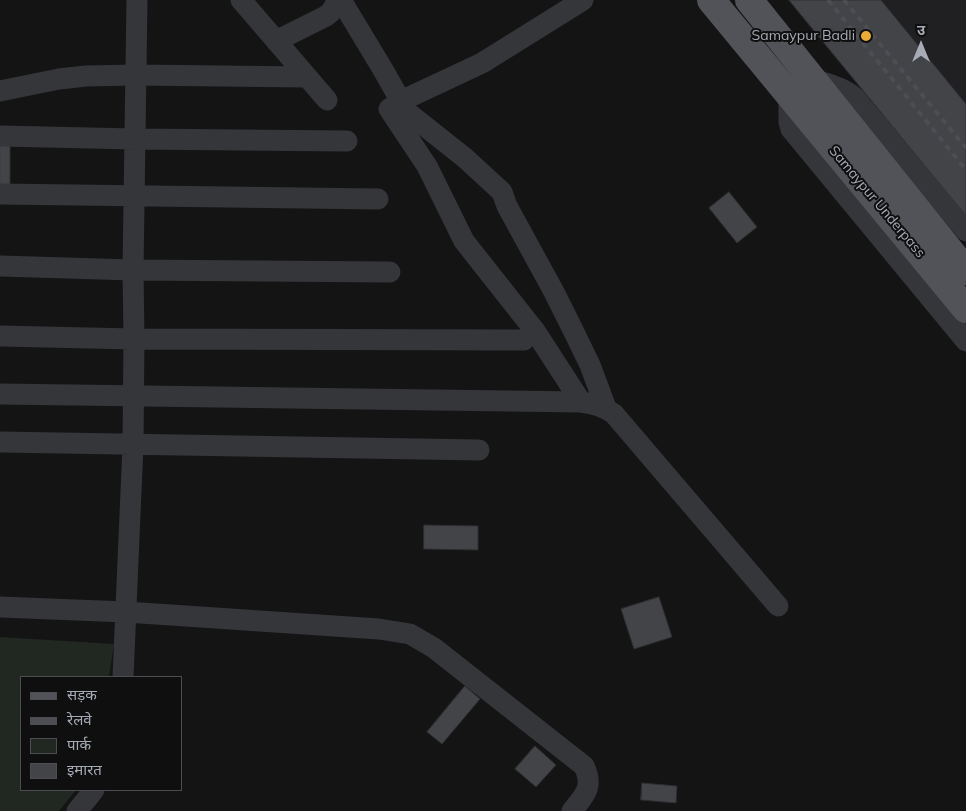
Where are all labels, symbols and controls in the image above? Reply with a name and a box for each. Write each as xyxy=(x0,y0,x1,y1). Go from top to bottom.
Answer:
north arrow xyxy=(896,20,946,70)
text: उ xyxy=(917,21,925,39)
place label: Samaypur Badli xyxy=(752,28,855,44)
marker: Samaypur Badli xyxy=(859,29,873,43)
street label: Samaypur Underpass xyxy=(825,143,929,261)
legend xyxy=(20,676,182,791)
text: सड़क xyxy=(67,685,97,704)
text: रेलवे xyxy=(67,710,92,729)
text: पार्क xyxy=(67,735,91,754)
text: इमारत xyxy=(67,760,102,779)

